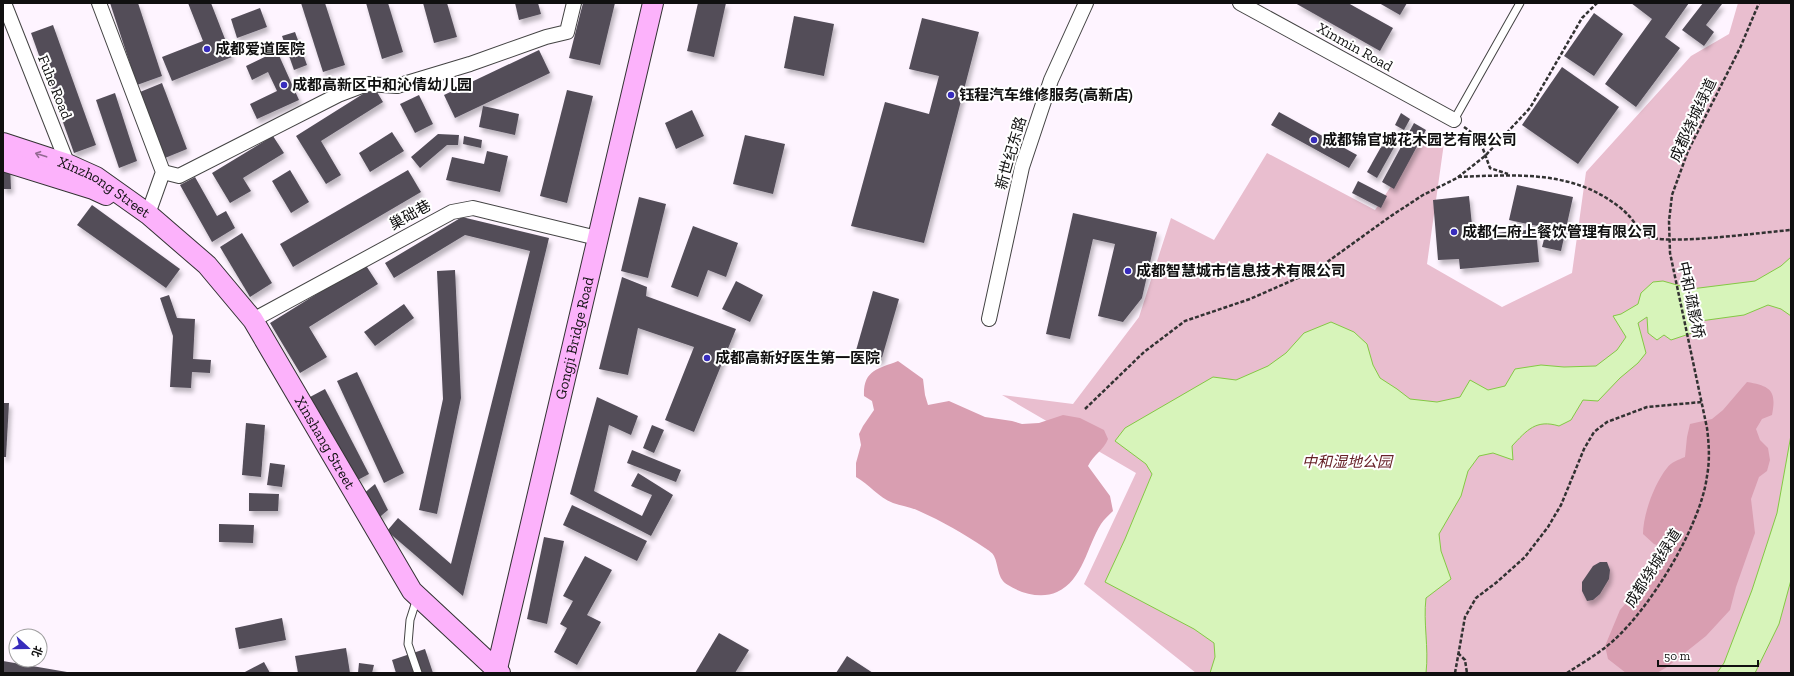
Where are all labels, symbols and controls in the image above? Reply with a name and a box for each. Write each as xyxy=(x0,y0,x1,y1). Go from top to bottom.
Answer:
street label: Xinmin Road xyxy=(1314,19,1397,76)
place label: 成都爱道医院 xyxy=(215,40,305,58)
marker: 成都爱道医院 xyxy=(202,44,212,54)
street label: Fuhe Road xyxy=(34,52,76,123)
street label: 成都绕城绿道 xyxy=(1666,75,1720,165)
place label: 成都高新区中和沁倩幼儿园 xyxy=(292,76,472,94)
marker: 成都高新区中和沁倩幼儿园 xyxy=(279,80,289,90)
place label: 钰程汽车维修服务(高新店) xyxy=(959,86,1133,104)
marker: 钰程汽车维修服务(高新店) xyxy=(946,90,956,100)
street label: 新世纪东路 xyxy=(992,114,1030,192)
place label: 成都锦官城花木园艺有限公司 xyxy=(1322,131,1517,149)
marker: 成都锦官城花木园艺有限公司 xyxy=(1309,135,1319,145)
one-way arrow xyxy=(35,151,48,158)
street label: Xinzhong Street xyxy=(56,153,154,222)
street label: 巢础巷 xyxy=(386,196,434,234)
place label: 成都仁府上餐饮管理有限公司 xyxy=(1462,223,1657,241)
marker: 成都仁府上餐饮管理有限公司 xyxy=(1449,227,1459,237)
street label: 中和·疏影桥 xyxy=(1674,260,1708,340)
place label: 成都智慧城市信息技术有限公司 xyxy=(1136,262,1346,280)
marker: 成都智慧城市信息技术有限公司 xyxy=(1123,266,1133,276)
street label: Gongji Bridge Road xyxy=(551,274,598,401)
place label: 成都高新好医生第一医院 xyxy=(715,349,880,367)
marker: 成都高新好医生第一医院 xyxy=(702,353,712,363)
street label: Xinshang Street xyxy=(291,393,359,493)
park label: 中和湿地公园 xyxy=(1302,453,1394,471)
street label: 成都绕城绿道 xyxy=(1621,525,1685,611)
north arrow xyxy=(8,628,48,668)
scale bar xyxy=(1658,642,1758,668)
text: 北 xyxy=(29,644,45,659)
text: 50 m xyxy=(1664,649,1691,663)

